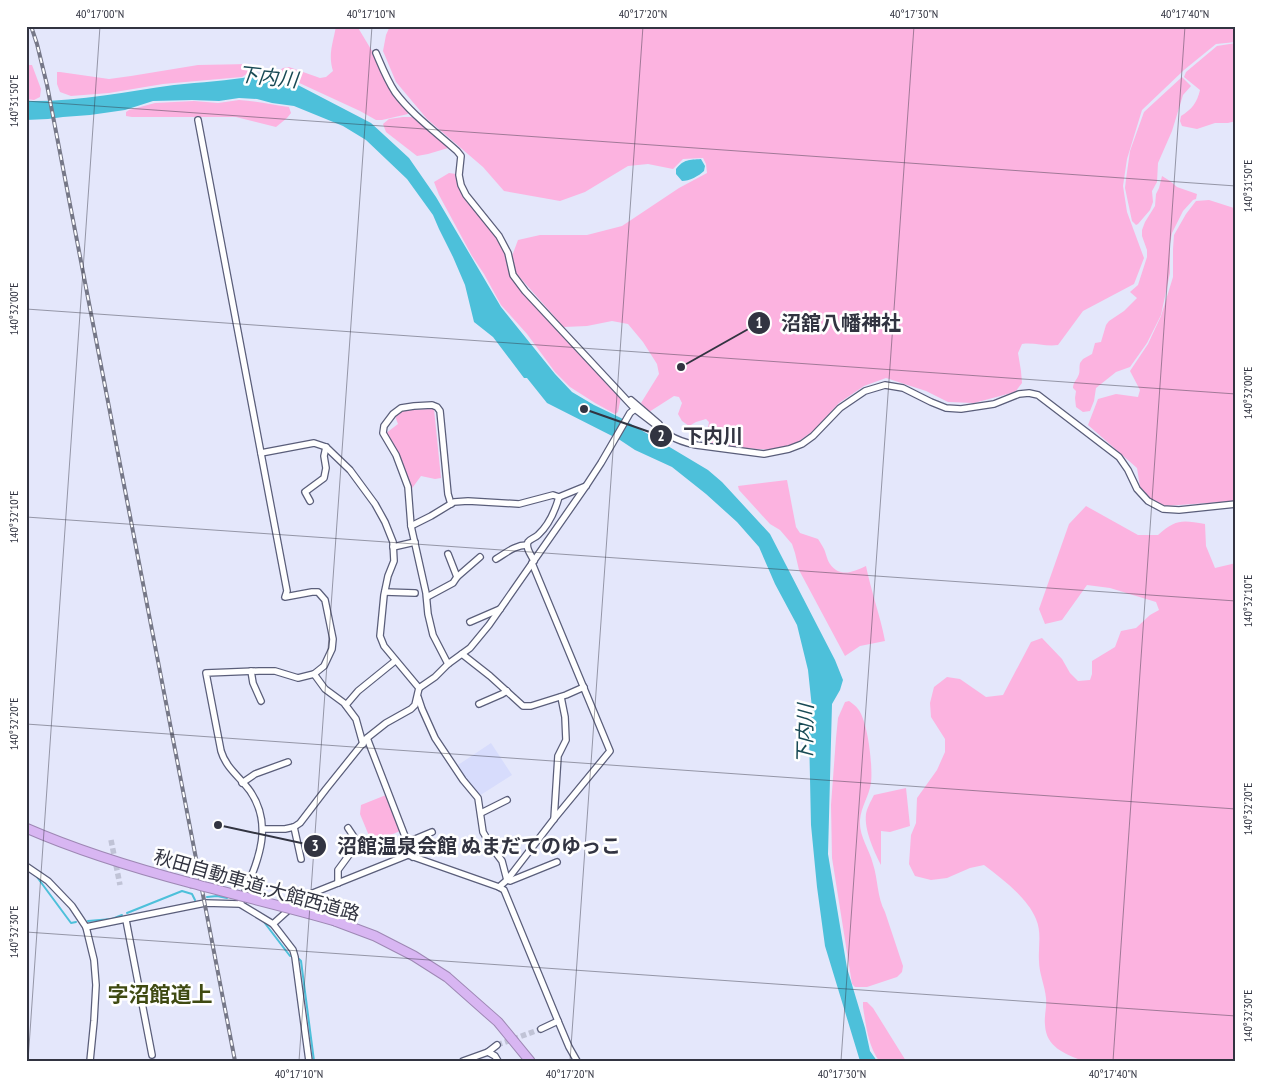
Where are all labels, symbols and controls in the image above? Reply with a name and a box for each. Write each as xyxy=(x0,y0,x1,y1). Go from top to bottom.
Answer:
text: 40°17'00"N xyxy=(76,6,124,21)
text: 40°17'10"N xyxy=(347,6,395,21)
text: 40°17'20"N xyxy=(619,6,667,21)
text: 40°17'30"N xyxy=(890,6,938,21)
text: 40°17'40"N xyxy=(1161,6,1209,21)
water label: 下内川 xyxy=(237,61,301,93)
text: 140°31'50"E xyxy=(6,75,21,127)
text: 140°31'50"E xyxy=(1240,160,1255,212)
text: 140°32'00"E xyxy=(6,283,21,335)
callout: 沼舘八幡神社 xyxy=(746,305,911,340)
text: 沼舘八幡神社 xyxy=(781,310,901,336)
text: 1 xyxy=(755,313,763,332)
text: 140°32'00"E xyxy=(1240,367,1255,419)
callout: 下内川 xyxy=(648,418,753,453)
text: 下内川 xyxy=(683,423,743,449)
text: 2 xyxy=(657,426,665,445)
text: 140°32'10"E xyxy=(6,491,21,543)
text: 140°32'10"E xyxy=(1240,575,1255,627)
text: 140°32'20"E xyxy=(6,698,21,750)
water label: 下内川 xyxy=(791,702,819,764)
text: 140°32'20"E xyxy=(1240,783,1255,835)
callout: 沼館温泉会館 ぬまだてのゆっこ xyxy=(302,828,631,863)
text: 沼館温泉会館 ぬまだてのゆっこ xyxy=(337,833,621,859)
text: 3 xyxy=(311,836,319,855)
street label: 秋田自動車道;大館西道路 xyxy=(151,844,363,926)
text: 140°32'30"E xyxy=(6,906,21,958)
district label: 字沼館道上 xyxy=(108,981,213,1008)
text: 140°32'30"E xyxy=(1240,990,1255,1042)
text: 40°17'10"N xyxy=(275,1066,323,1081)
text: 40°17'20"N xyxy=(546,1066,594,1081)
text: 40°17'30"N xyxy=(818,1066,866,1081)
text: 40°17'40"N xyxy=(1089,1066,1137,1081)

